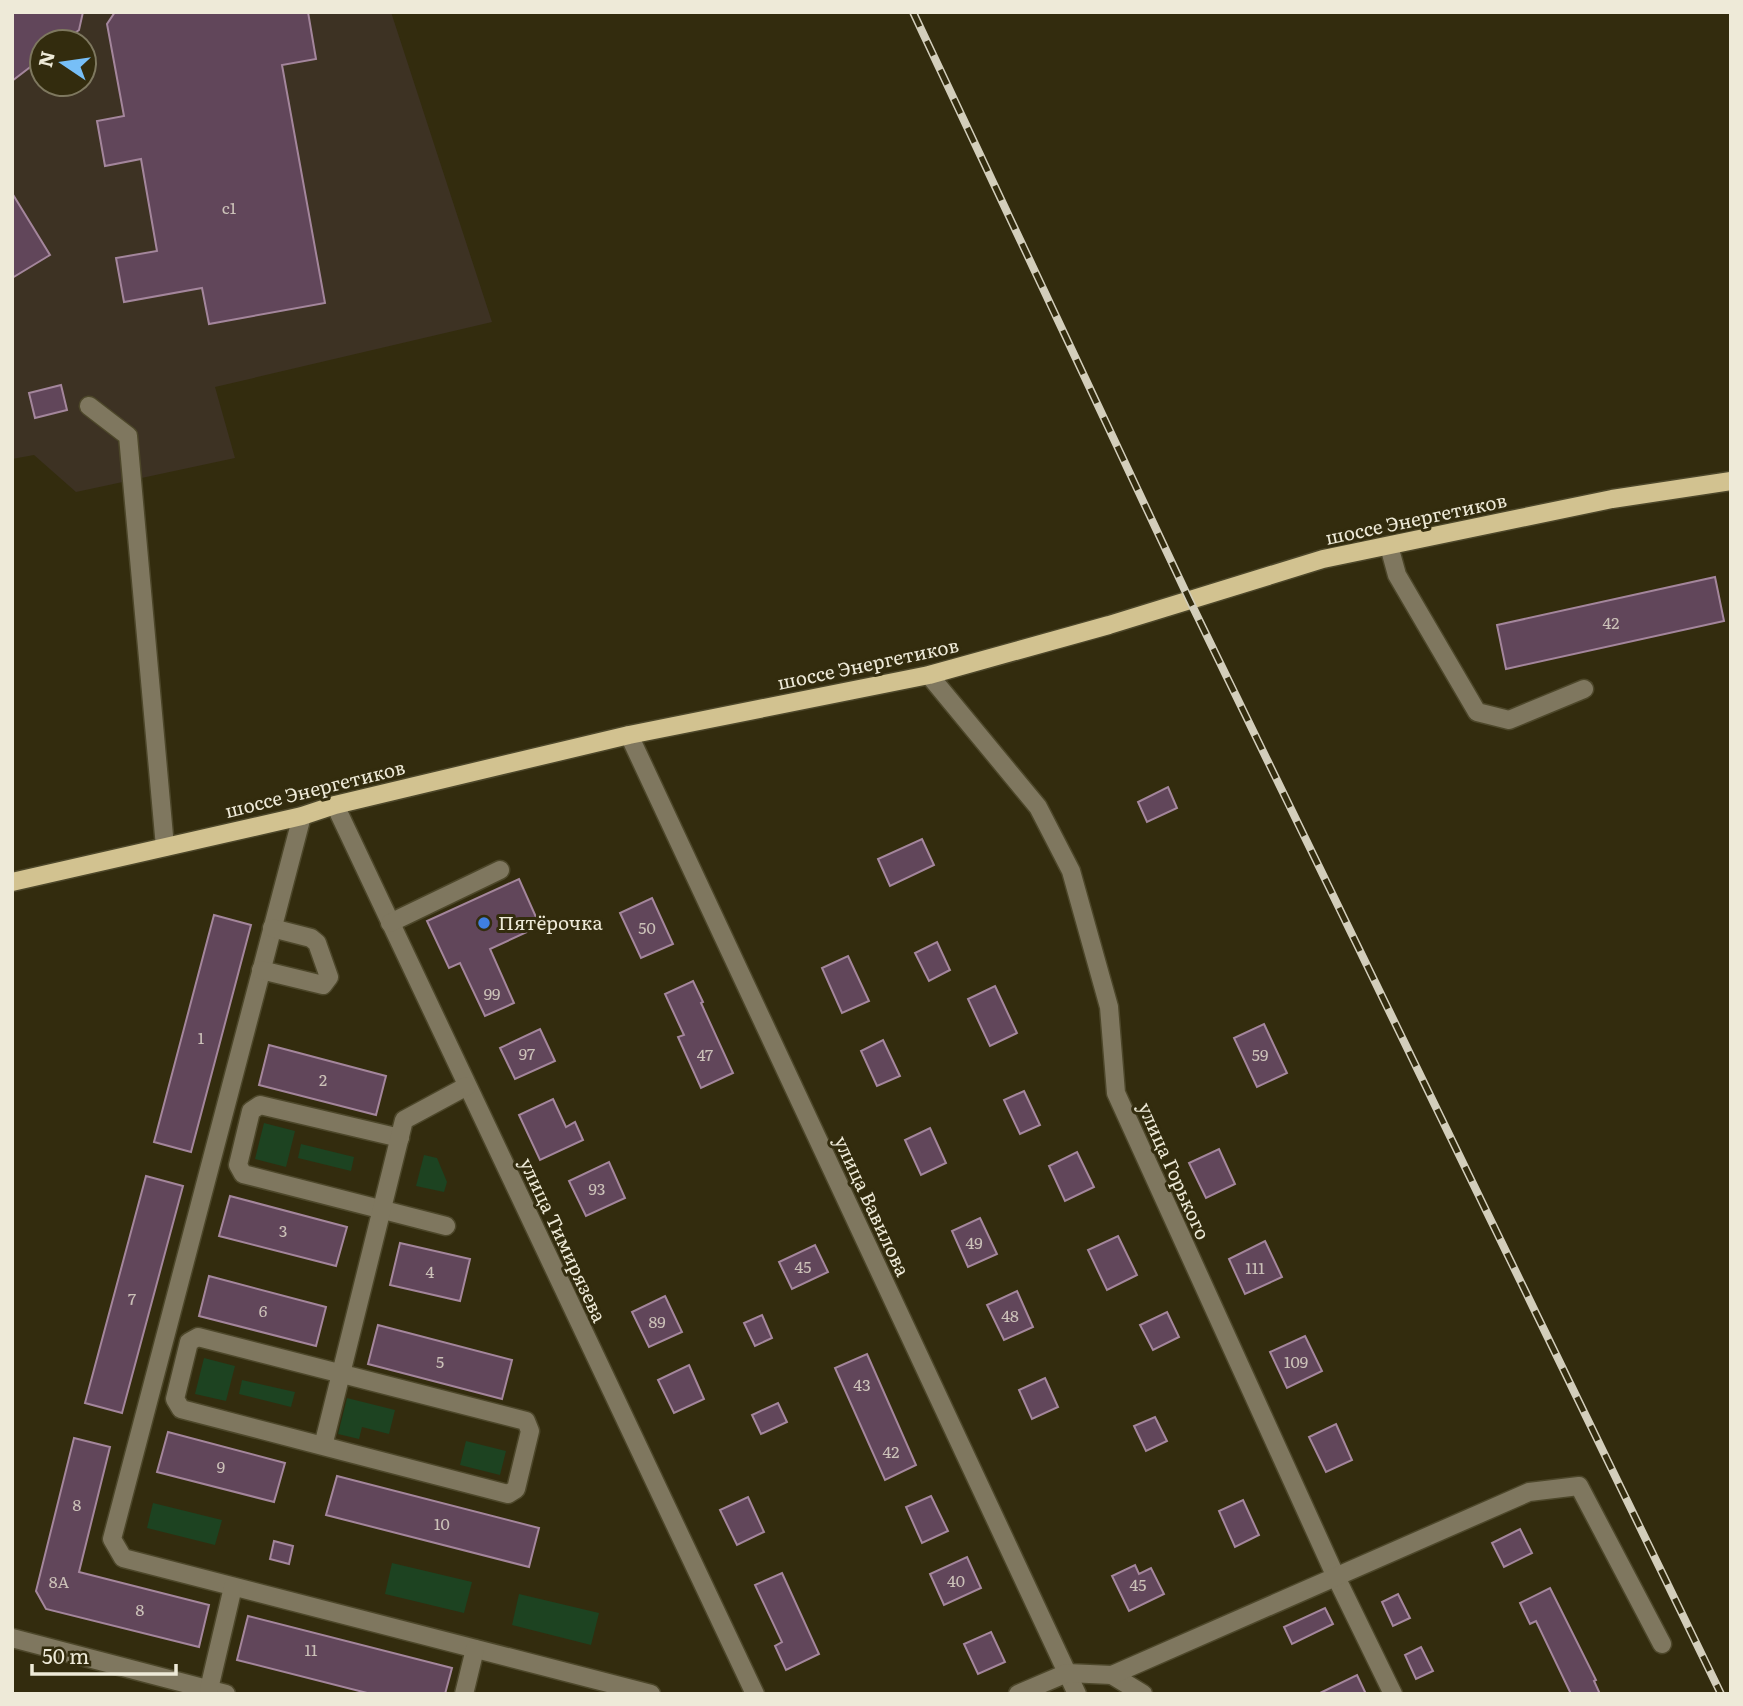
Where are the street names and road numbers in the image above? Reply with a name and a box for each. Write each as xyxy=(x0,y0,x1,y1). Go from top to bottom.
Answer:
street label: шоссе Энергетиков xyxy=(1323,485,1509,551)
street label: шоссе Энергетиков xyxy=(775,630,961,696)
street label: шоссе Энергетиков xyxy=(222,752,408,824)
street label: улица Горького xyxy=(1132,1097,1218,1244)
street label: улица Вавилова xyxy=(828,1131,918,1281)
street label: улица Тимирязева xyxy=(513,1153,615,1327)

